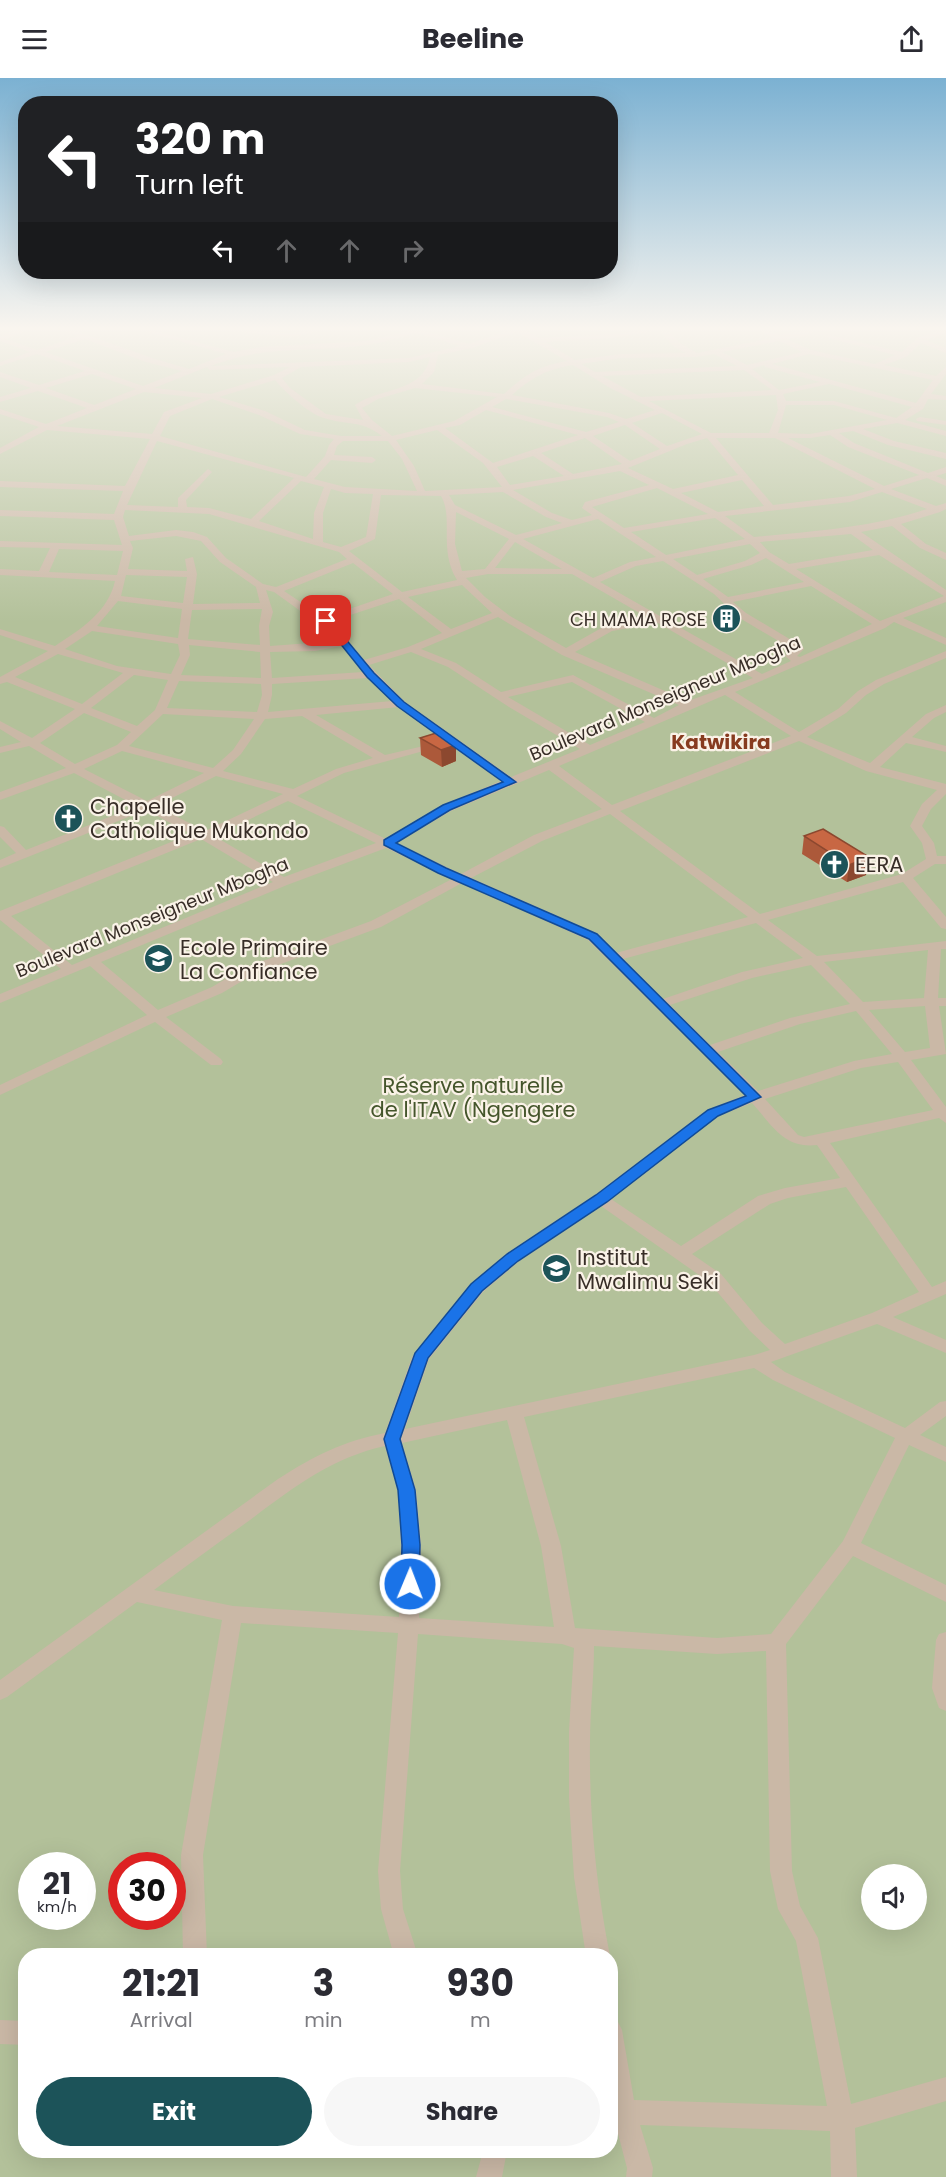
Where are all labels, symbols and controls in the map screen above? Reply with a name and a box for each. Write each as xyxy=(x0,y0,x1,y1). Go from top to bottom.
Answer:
text: Beeline xyxy=(422,20,524,57)
icon: menu xyxy=(18,23,51,56)
icon: share xyxy=(895,23,928,56)
text: 320 m xyxy=(135,110,265,169)
icon: left xyxy=(36,120,114,198)
text: Turn left xyxy=(135,166,244,203)
icon: left xyxy=(207,234,240,267)
icon: ahead xyxy=(270,234,303,267)
icon: ahead xyxy=(333,234,366,267)
icon: right xyxy=(396,234,429,267)
pin xyxy=(300,595,351,646)
building icon: CH MAMA ROSE xyxy=(711,603,743,635)
icon: arrive xyxy=(309,604,342,637)
place label: CH MAMA ROSE xyxy=(570,607,706,632)
street label: Boulevard Monseigneur Mbogha xyxy=(526,629,804,767)
district label: Katwikira xyxy=(671,728,771,756)
place label: Chapelle Catholique Mukondo xyxy=(90,792,308,845)
church icon: Chapelle Catholique Mukondo xyxy=(53,802,85,834)
church icon: EERA xyxy=(818,848,850,880)
place label: EERA xyxy=(855,850,903,879)
street label: Boulevard Monseigneur Mbogha xyxy=(12,851,292,983)
place label: Ecole Primaire La Confiance xyxy=(180,933,328,986)
school or university icon: Ecole Primaire La Confiance xyxy=(143,943,175,975)
park label: Réserve naturelle de l'ITAV (Ngengere xyxy=(371,1071,575,1124)
place label: Institut Mwalimu Seki xyxy=(577,1243,719,1296)
school or university icon: Institut Mwalimu Seki xyxy=(540,1253,572,1285)
position arrow xyxy=(378,1552,442,1616)
speed limit sign: 30 xyxy=(108,1852,186,1930)
text: 21 xyxy=(43,1862,71,1905)
map controls xyxy=(861,1864,927,1930)
button: sound xyxy=(861,1864,927,1930)
text: km/h xyxy=(37,1896,77,1917)
text: 21:21 xyxy=(122,1958,200,2009)
text: 3 xyxy=(313,1958,334,2009)
text: 930 xyxy=(447,1958,514,2009)
text: Arrival xyxy=(130,2006,193,2034)
text: min xyxy=(304,2006,343,2034)
text: m xyxy=(470,2006,491,2034)
button: Exit xyxy=(36,2077,312,2146)
button: Share xyxy=(324,2077,600,2146)

